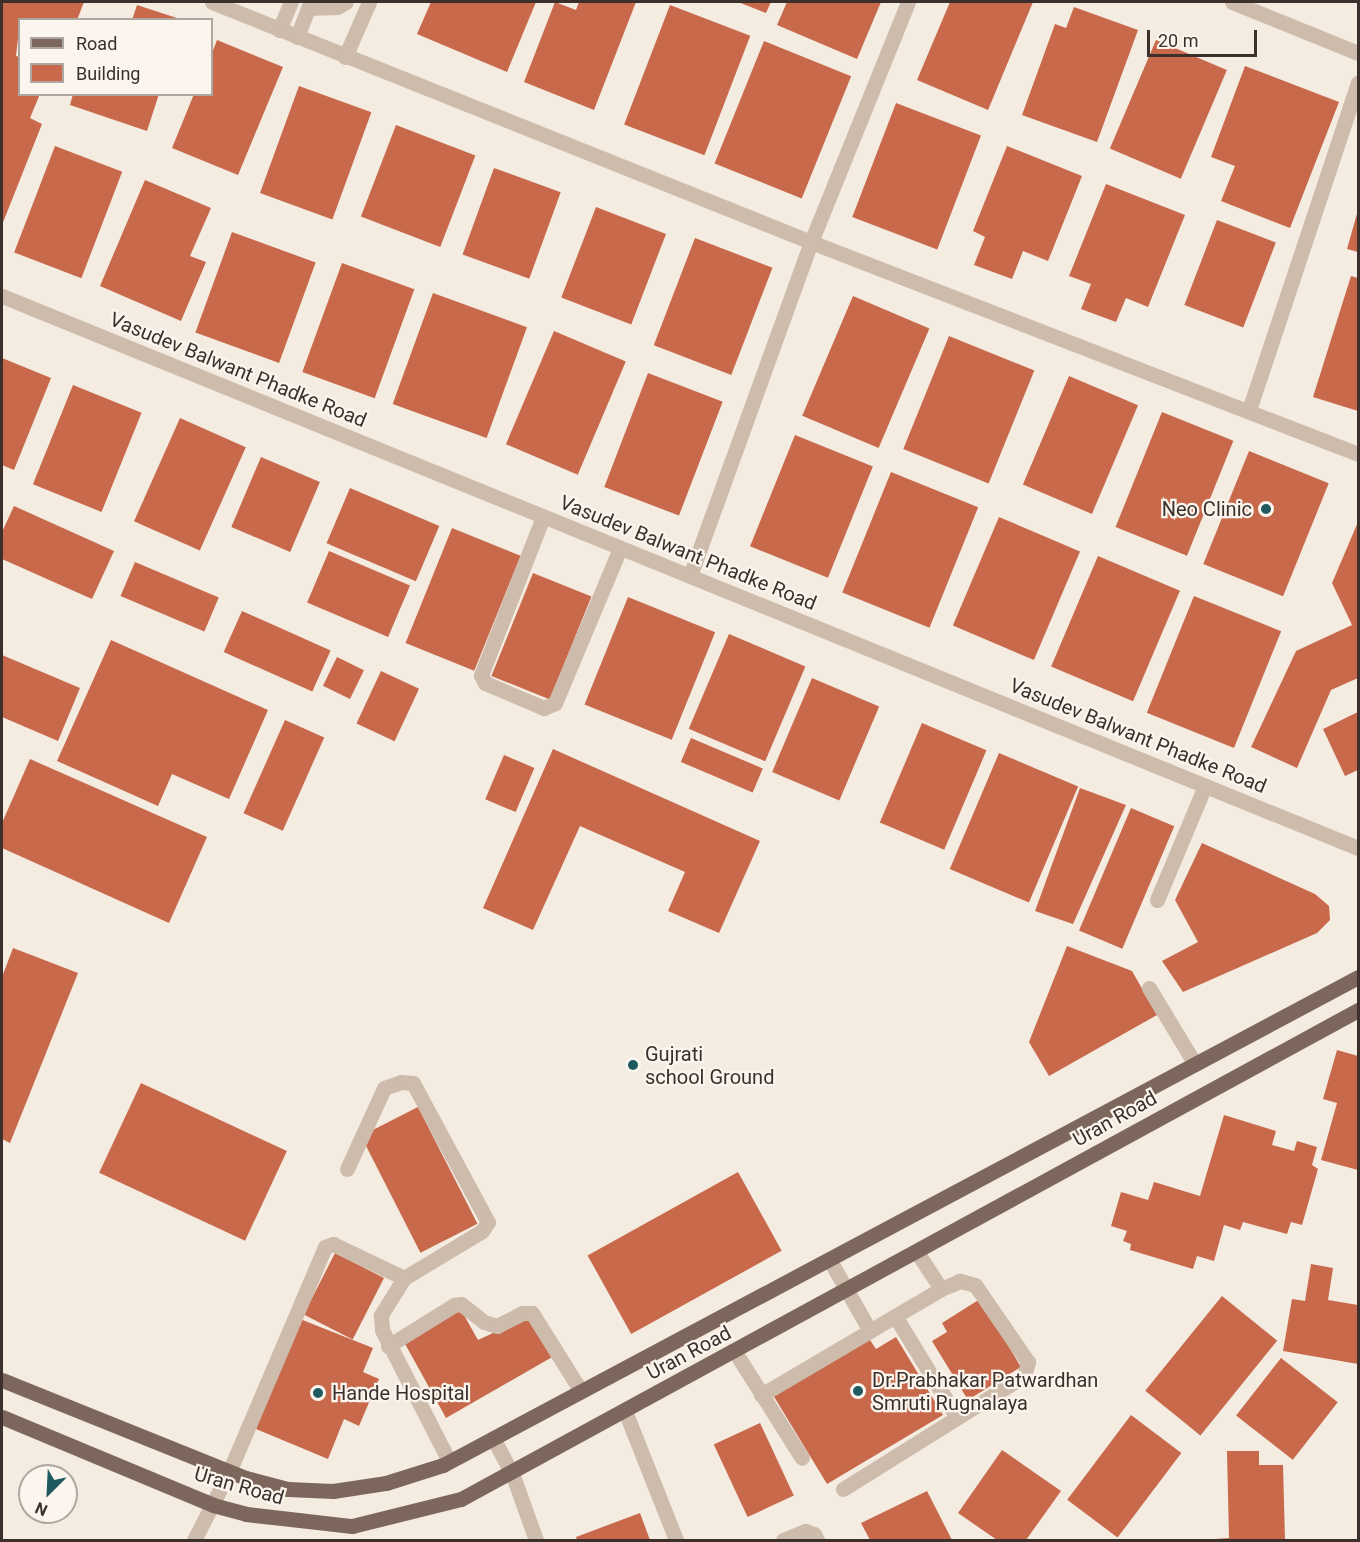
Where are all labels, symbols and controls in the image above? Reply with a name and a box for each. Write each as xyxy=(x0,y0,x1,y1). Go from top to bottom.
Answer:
legend xyxy=(18,18,213,96)
scale bar xyxy=(1150,18,1260,56)
text: 20 m xyxy=(1158,30,1198,51)
text: Road xyxy=(76,33,117,54)
text: Building xyxy=(76,63,140,84)
street label: Vasudev Balwant Phadke Road xyxy=(106,307,370,433)
street label: Vasudev Balwant Phadke Road xyxy=(556,490,820,616)
place label: Neo Clinic xyxy=(1162,497,1252,521)
marker: Neo Clinic xyxy=(1257,500,1275,518)
street label: Vasudev Balwant Phadke Road xyxy=(1006,673,1270,799)
place label: Gujrati school Ground xyxy=(645,1042,774,1089)
marker: Gujrati school Ground xyxy=(626,1058,640,1072)
street label: Uran Road xyxy=(1069,1086,1161,1152)
street label: Uran Road xyxy=(643,1321,735,1385)
place label: Dr.Prabhakar Patwardhan Smruti Rugnalaya xyxy=(872,1368,1098,1415)
place label: Hande Hospital xyxy=(332,1381,469,1405)
marker: Dr.Prabhakar Patwardhan Smruti Rugnalaya xyxy=(849,1382,867,1400)
marker: Hande Hospital xyxy=(309,1384,327,1402)
street label: Uran Road xyxy=(191,1462,287,1510)
north arrow xyxy=(18,1464,78,1524)
text: N xyxy=(32,1498,50,1520)

